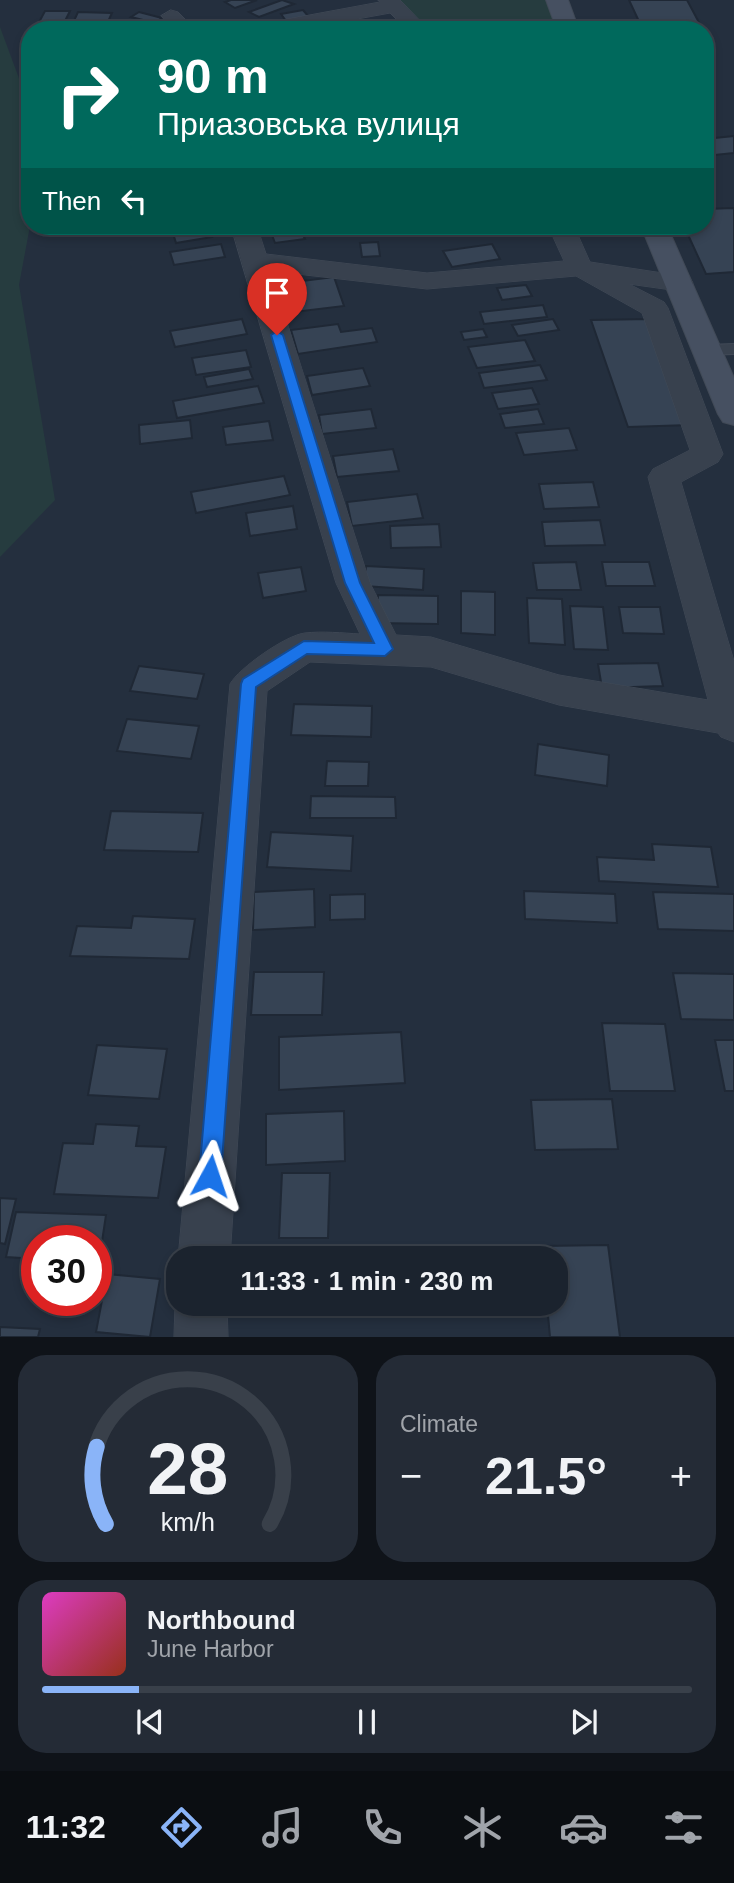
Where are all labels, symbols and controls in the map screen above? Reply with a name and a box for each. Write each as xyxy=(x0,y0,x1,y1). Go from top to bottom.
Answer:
icon: right xyxy=(42,49,133,140)
text: 90 m xyxy=(157,49,269,103)
text: Приазовська вулиця xyxy=(157,106,460,142)
icon: left xyxy=(115,182,153,220)
text: Then xyxy=(42,186,101,216)
pin xyxy=(247,263,307,335)
icon: arrive xyxy=(258,274,296,312)
position arrow xyxy=(173,1139,247,1213)
speed limit sign: 30 xyxy=(21,1225,112,1316)
text: 11:33 · 1 min · 230 m xyxy=(241,1266,493,1296)
text: Climate xyxy=(400,1411,478,1437)
text: 28 xyxy=(148,1429,228,1510)
text: 21.5° xyxy=(485,1447,607,1505)
text: − xyxy=(400,1455,422,1497)
text: + xyxy=(670,1455,692,1497)
text: km/h xyxy=(161,1508,215,1536)
text: Northbound xyxy=(147,1605,296,1635)
text: June Harbor xyxy=(147,1636,274,1662)
icon: previous xyxy=(131,1703,169,1741)
icon: pause xyxy=(348,1703,386,1741)
icon: next xyxy=(565,1703,603,1741)
icon: directions xyxy=(157,1803,206,1852)
icon: music xyxy=(258,1803,307,1852)
icon: phone xyxy=(358,1803,407,1852)
icon: climate xyxy=(458,1803,507,1852)
icon: car xyxy=(559,1803,608,1852)
icon: filters xyxy=(659,1803,708,1852)
text: 11:32 xyxy=(26,1809,106,1845)

